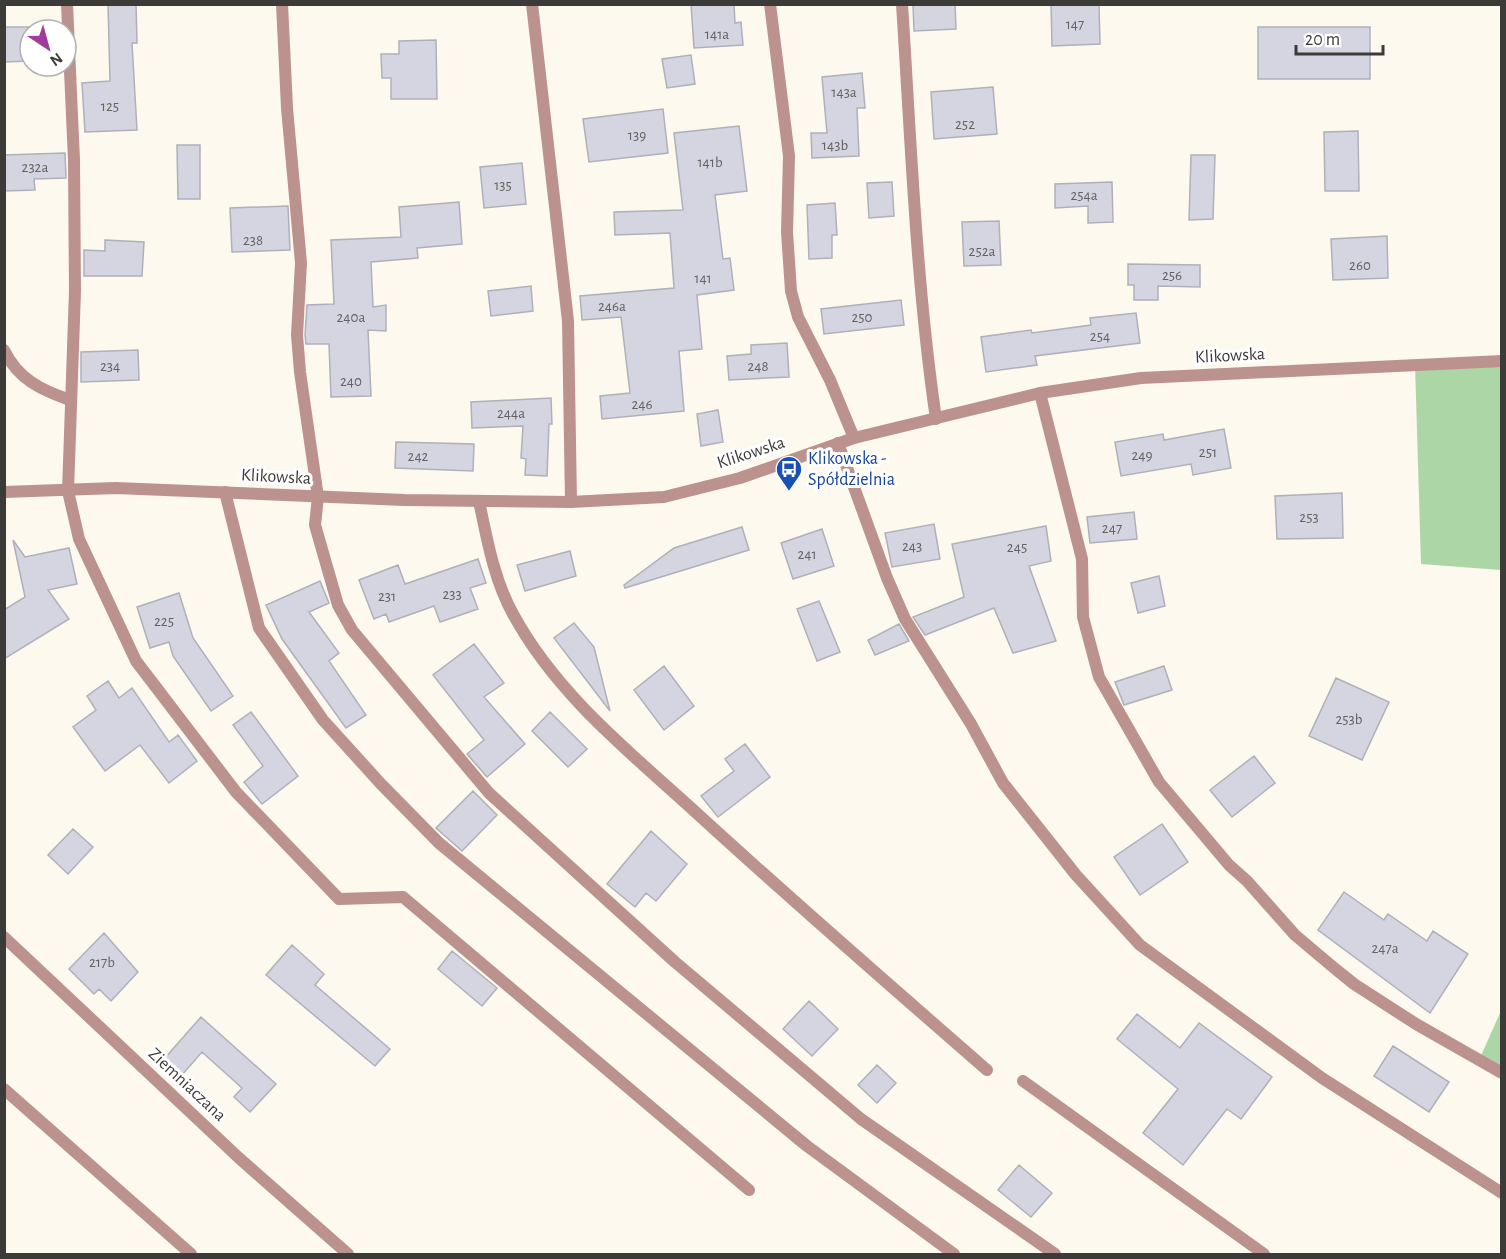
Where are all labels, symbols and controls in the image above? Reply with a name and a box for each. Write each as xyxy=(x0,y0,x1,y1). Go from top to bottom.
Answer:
house number: 147 xyxy=(1066,17,1084,32)
north arrow xyxy=(18,18,78,78)
scale bar xyxy=(1296,18,1383,56)
house number: 141a xyxy=(705,27,729,42)
text: 20 m xyxy=(1305,31,1340,49)
text: N xyxy=(47,50,65,69)
house number: 143a xyxy=(831,85,857,100)
house number: 125 xyxy=(101,99,119,114)
house number: 252 xyxy=(955,117,975,132)
house number: 139 xyxy=(628,128,646,143)
house number: 143b xyxy=(822,138,848,153)
house number: 141b xyxy=(697,155,723,170)
house number: 232a xyxy=(22,160,48,175)
house number: 135 xyxy=(494,178,512,193)
house number: 254a xyxy=(1070,188,1098,203)
house number: 238 xyxy=(243,233,263,248)
house number: 252a xyxy=(969,244,995,259)
house number: 260 xyxy=(1349,258,1371,273)
house number: 256 xyxy=(1162,268,1182,283)
house number: 141 xyxy=(694,271,712,286)
house number: 246a xyxy=(598,299,626,314)
house number: 240a xyxy=(337,310,366,325)
house number: 250 xyxy=(851,310,873,325)
house number: 254 xyxy=(1090,329,1110,344)
street label: Klikowska xyxy=(1195,345,1265,367)
house number: 234 xyxy=(100,359,120,374)
house number: 248 xyxy=(747,359,769,374)
house number: 240 xyxy=(340,374,362,389)
house number: 246 xyxy=(631,397,653,412)
house number: 244a xyxy=(497,406,525,421)
street label: Klikowska xyxy=(715,434,787,472)
house number: 251 xyxy=(1199,445,1217,460)
house number: 249 xyxy=(1131,448,1153,463)
house number: 242 xyxy=(408,449,429,464)
place label: Klikowska - Spółdzielnia xyxy=(808,450,895,489)
bus stop icon: Klikowska - Spółdzielnia xyxy=(774,454,804,492)
street label: Klikowska xyxy=(241,466,311,488)
house number: 253 xyxy=(1299,510,1319,525)
house number: 247 xyxy=(1102,521,1122,536)
house number: 243 xyxy=(902,539,922,554)
house number: 245 xyxy=(1007,540,1027,555)
house number: 241 xyxy=(797,547,817,562)
house number: 233 xyxy=(442,587,462,602)
house number: 231 xyxy=(378,589,396,604)
house number: 225 xyxy=(154,614,174,629)
house number: 253b xyxy=(1336,712,1363,727)
house number: 247a xyxy=(1371,941,1399,956)
house number: 217b xyxy=(89,955,115,970)
street label: Ziemniaczana xyxy=(145,1045,229,1125)

